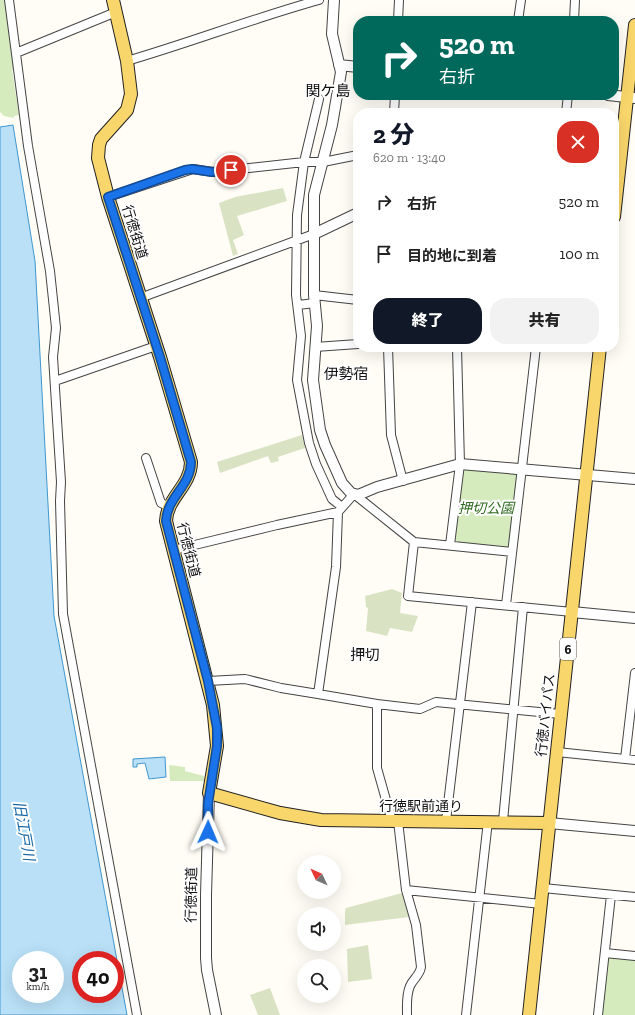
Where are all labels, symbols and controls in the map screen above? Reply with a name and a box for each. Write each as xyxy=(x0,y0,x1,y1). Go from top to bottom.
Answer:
text: 520 m xyxy=(439,28,515,61)
icon: right xyxy=(373,32,425,84)
text: 右折 xyxy=(439,66,475,88)
district label: 関ケ島 xyxy=(305,82,351,100)
text: 2 分 xyxy=(373,120,414,149)
button: close xyxy=(557,121,599,163)
text: 620 m · 13:40 xyxy=(373,150,446,165)
pin xyxy=(214,153,248,187)
icon: arrive xyxy=(220,159,242,181)
icon: right xyxy=(373,191,395,213)
text: 520 m xyxy=(559,193,599,211)
text: 右折 xyxy=(407,195,437,213)
street label: 行徳街道 xyxy=(118,203,151,261)
icon: arrive xyxy=(373,243,395,265)
text: 100 m xyxy=(560,245,599,263)
text: 目的地に到着 xyxy=(407,247,497,265)
button: 終了 xyxy=(373,298,482,344)
button: 共有 xyxy=(490,298,599,344)
district label: 伊勢宿 xyxy=(323,365,369,383)
park label: 押切公園 xyxy=(458,500,516,517)
street label: 行徳街道 xyxy=(173,521,204,579)
road number: 6 xyxy=(560,638,576,660)
district label: 押切 xyxy=(350,646,380,664)
street label: 行徳バイパス xyxy=(533,673,558,758)
street label: 行徳駅前通り xyxy=(379,798,463,815)
water label: 旧江戸川 xyxy=(10,800,38,864)
position arrow xyxy=(187,811,229,853)
north arrow xyxy=(297,855,341,899)
map controls xyxy=(297,855,341,1003)
street label: 行徳街道 xyxy=(183,867,200,923)
button: sound xyxy=(297,907,341,951)
speed limit sign: 40 xyxy=(72,951,124,1003)
button: search xyxy=(297,959,341,1003)
text: 31 xyxy=(29,960,47,984)
text: km/h xyxy=(27,981,49,993)

